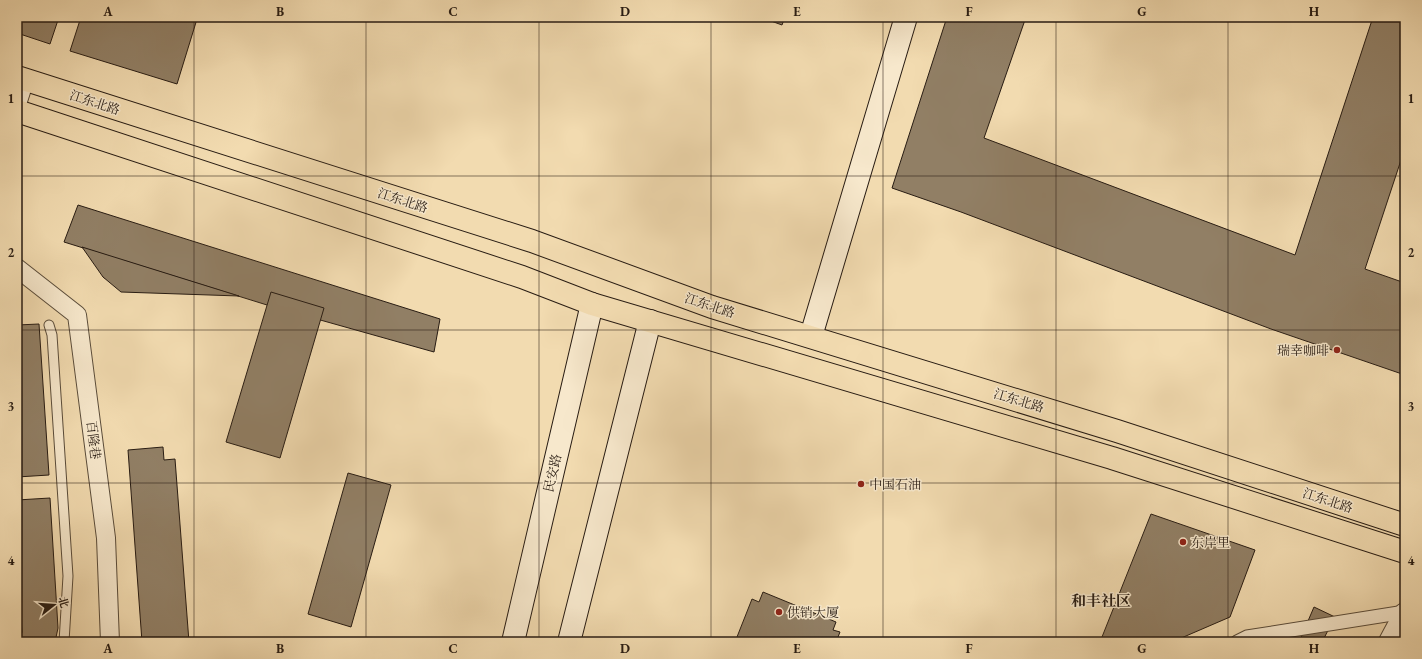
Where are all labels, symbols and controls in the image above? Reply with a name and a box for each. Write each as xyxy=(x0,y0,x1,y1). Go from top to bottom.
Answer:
text: A xyxy=(102,3,113,20)
text: B xyxy=(276,3,284,20)
text: C xyxy=(448,3,458,20)
text: D xyxy=(620,3,630,20)
text: E xyxy=(793,3,801,20)
text: F xyxy=(965,3,973,20)
text: G xyxy=(1137,3,1147,20)
text: H xyxy=(1309,3,1320,20)
street label: 江东北路 xyxy=(67,86,122,119)
text: 1 xyxy=(8,90,15,107)
text: 1 xyxy=(1408,90,1415,107)
street label: 江东北路 xyxy=(375,184,430,217)
text: 2 xyxy=(8,244,15,261)
text: 2 xyxy=(1408,244,1415,261)
street label: 江东北路 xyxy=(682,289,737,322)
place label: 瑞幸咖啡 xyxy=(1277,342,1329,359)
marker: 瑞幸咖啡 xyxy=(1332,345,1342,355)
street label: 江东北路 xyxy=(991,385,1046,416)
text: 3 xyxy=(8,398,15,415)
text: 3 xyxy=(1408,398,1415,415)
street label: 百隆巷 xyxy=(83,420,104,460)
street label: 民安路 xyxy=(540,452,565,494)
place label: 中国石油 xyxy=(869,476,921,493)
marker: 中国石油 xyxy=(856,479,866,489)
street label: 江东北路 xyxy=(1300,484,1355,517)
place label: 东岸里 xyxy=(1191,534,1230,551)
marker: 东岸里 xyxy=(1178,537,1188,547)
text: 4 xyxy=(8,552,15,569)
text: 4 xyxy=(1408,552,1415,569)
north arrow xyxy=(34,585,74,625)
district label: 和丰社区 xyxy=(1071,591,1131,610)
text: 北 xyxy=(55,595,72,609)
place label: 供销大厦 xyxy=(787,604,839,621)
marker: 供销大厦 xyxy=(774,607,784,617)
text: A xyxy=(102,640,113,657)
text: B xyxy=(276,640,284,657)
text: C xyxy=(448,640,458,657)
text: D xyxy=(620,640,630,657)
text: E xyxy=(793,640,801,657)
text: F xyxy=(965,640,973,657)
text: G xyxy=(1137,640,1147,657)
text: H xyxy=(1309,640,1320,657)

